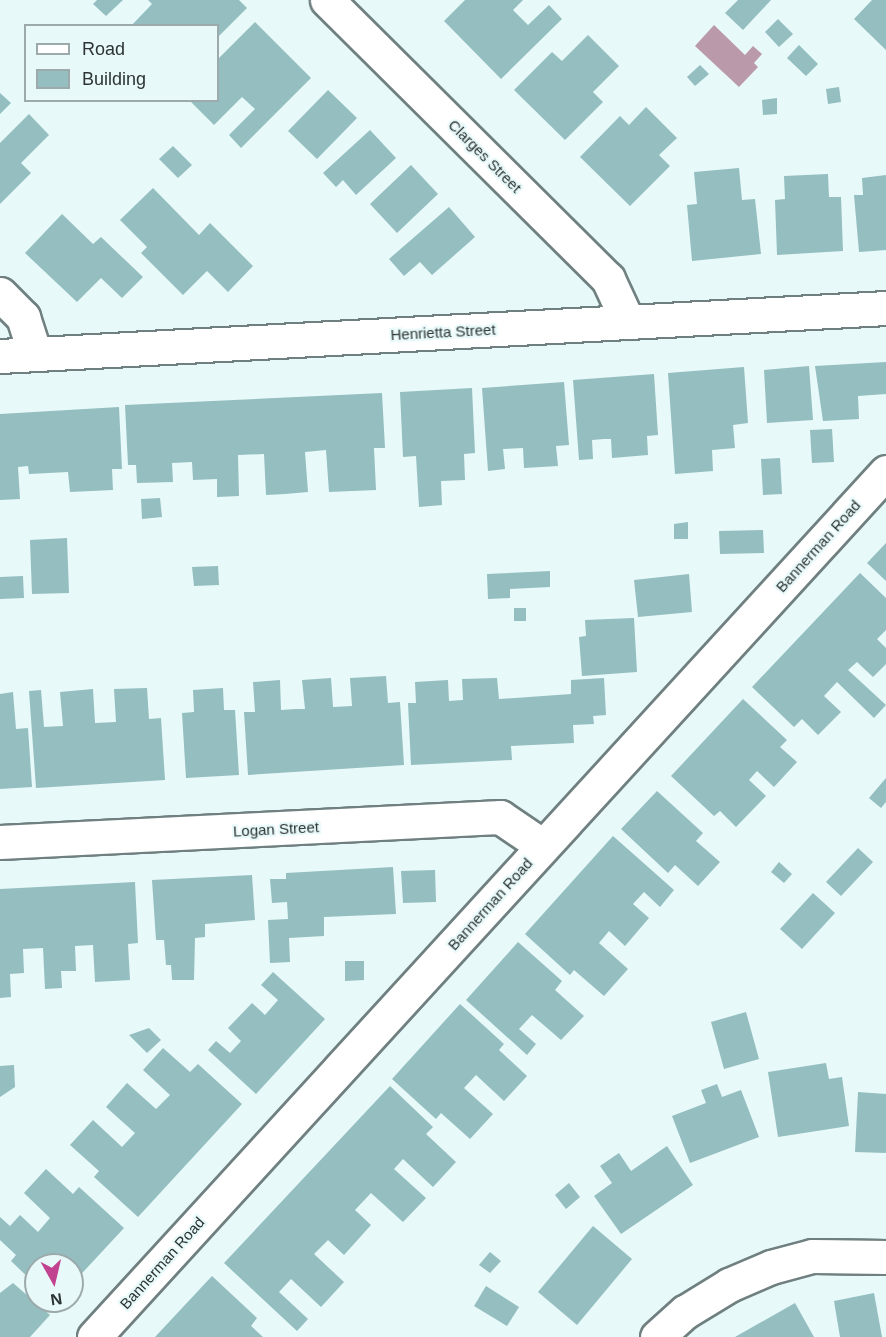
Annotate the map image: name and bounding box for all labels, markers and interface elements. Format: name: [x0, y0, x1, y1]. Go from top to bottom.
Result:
legend: [24, 24, 219, 102]
text: Road: [82, 39, 125, 59]
text: Building: [82, 69, 146, 89]
street label: Clarges Street: [445, 116, 525, 196]
street label: Henrietta Street: [390, 320, 496, 344]
street label: Bannerman Road: [772, 496, 864, 596]
street label: Logan Street: [233, 818, 319, 840]
street label: Bannerman Road: [444, 854, 536, 954]
street label: Bannerman Road: [116, 1213, 208, 1313]
north arrow: [24, 1253, 84, 1313]
text: N: [49, 1290, 63, 1309]

